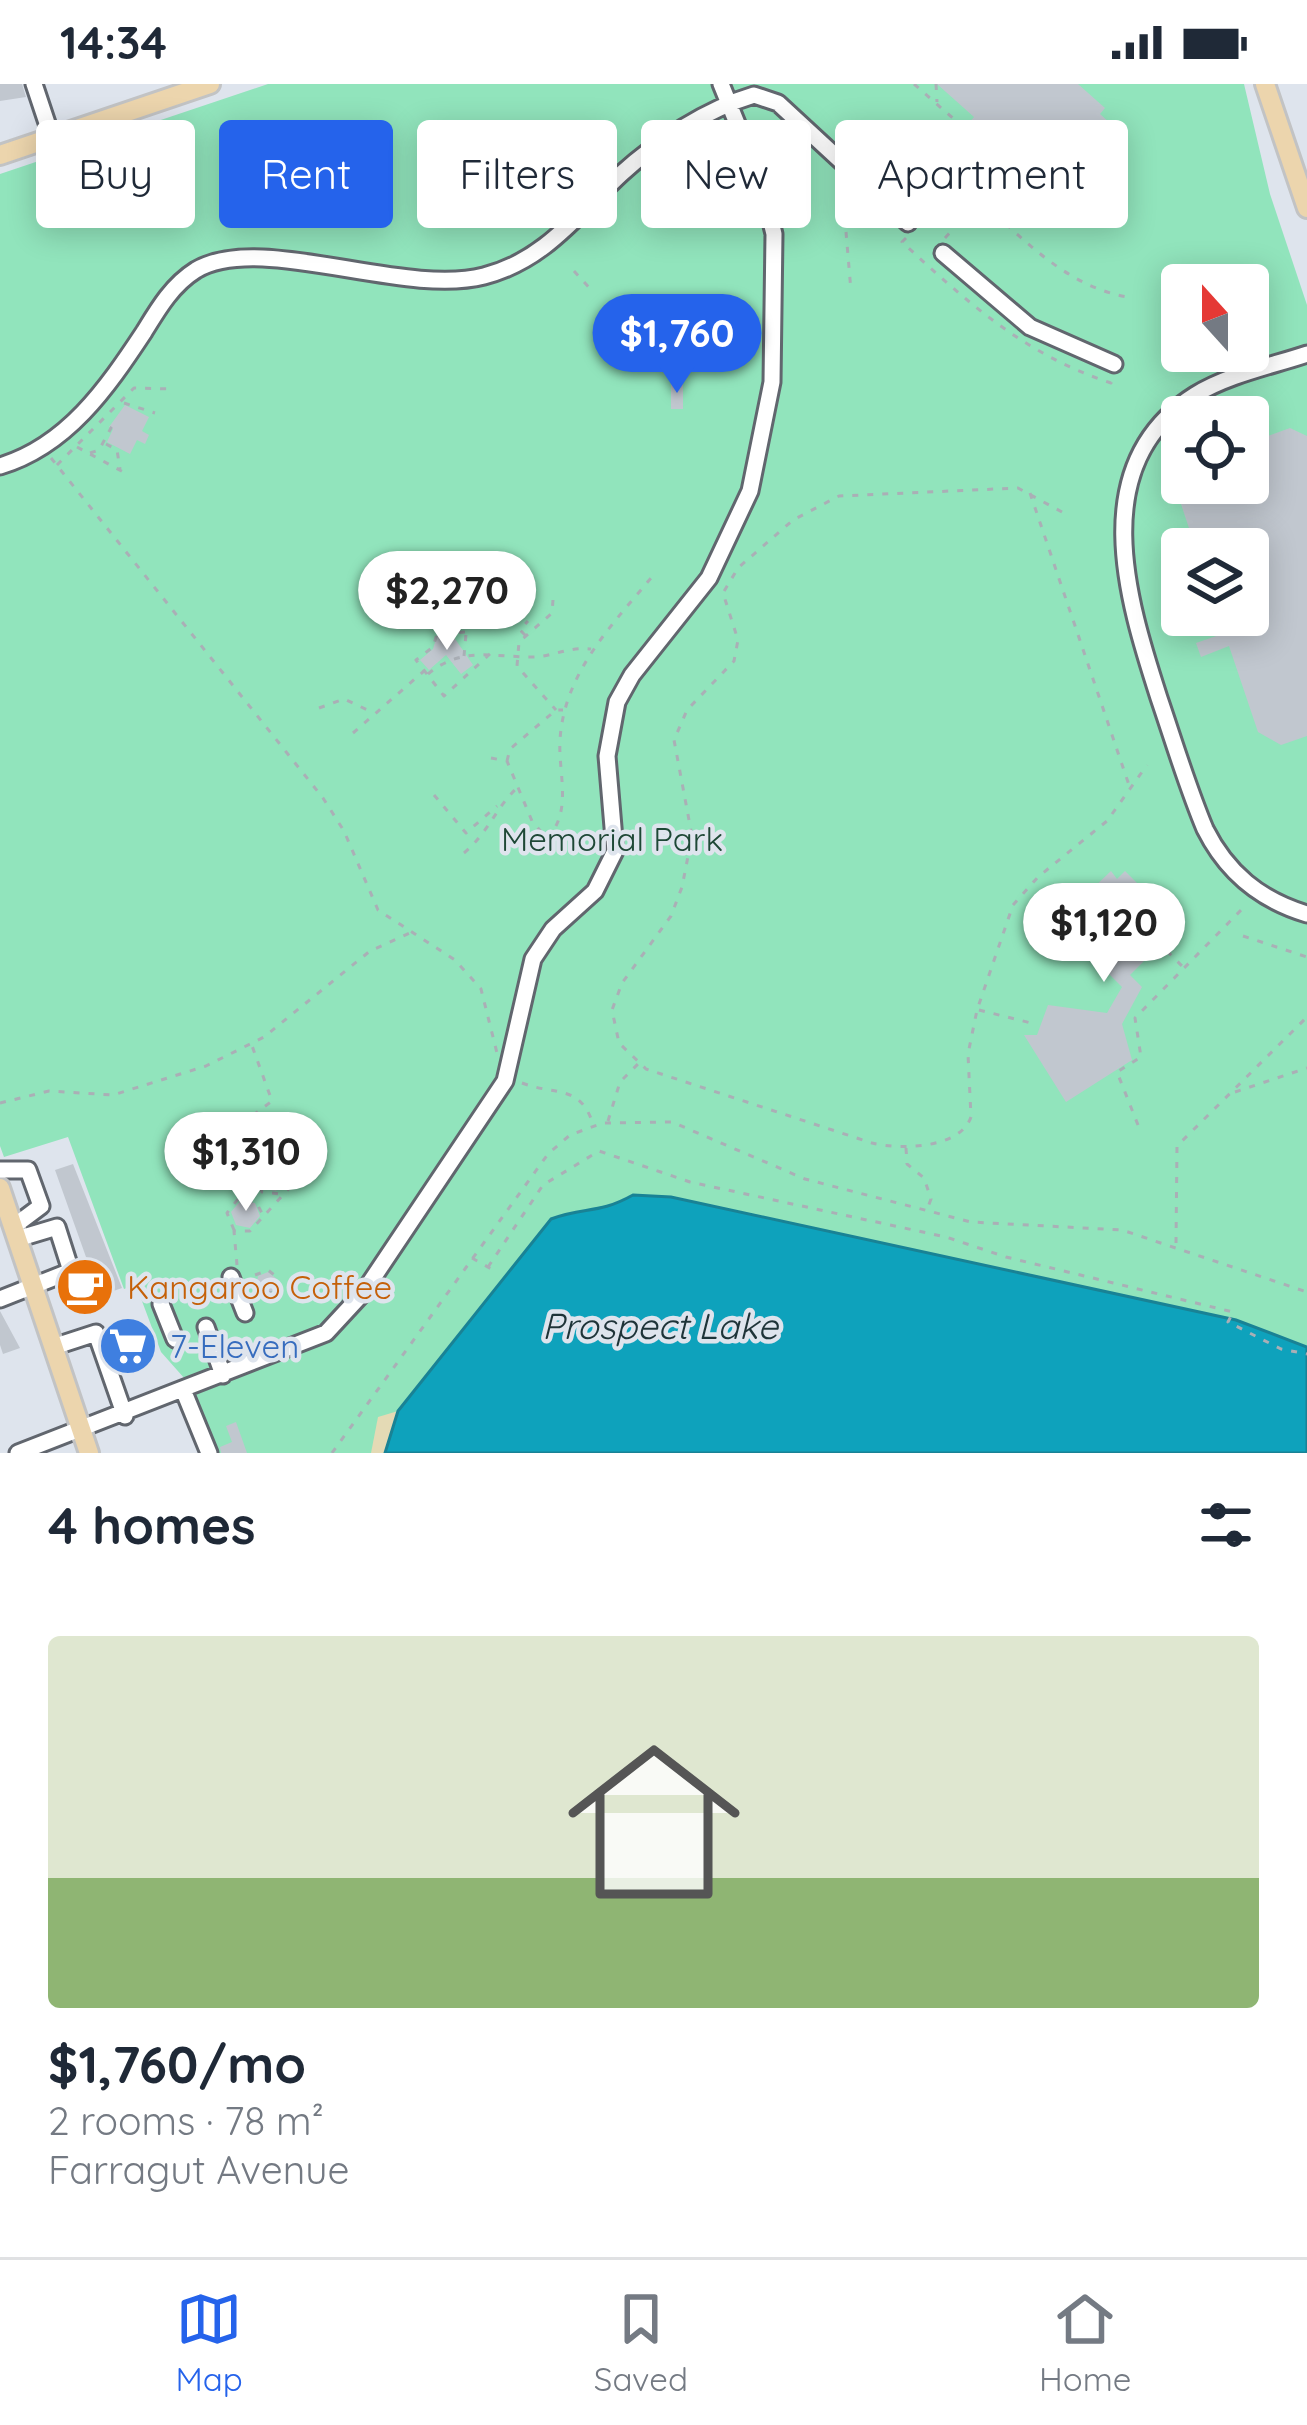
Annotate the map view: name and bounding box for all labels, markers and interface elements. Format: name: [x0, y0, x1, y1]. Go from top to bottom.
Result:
text: 14:34: [60, 14, 167, 70]
chip: Buy: [36, 120, 195, 228]
chip: Rent: [219, 120, 393, 228]
chip: Filters: [417, 120, 617, 228]
chip: New: [641, 120, 811, 228]
chip: Apartment: [835, 120, 1128, 228]
north arrow: [1161, 264, 1269, 372]
map controls: [1161, 264, 1269, 636]
pin: $1,760: [579, 294, 775, 396]
text: $1,760: [620, 308, 734, 357]
button: locate: [1161, 396, 1269, 504]
button: layers: [1161, 528, 1269, 636]
pin: $2,270: [349, 551, 545, 653]
text: $2,270: [385, 565, 509, 614]
park label: Memorial Park: [501, 818, 723, 859]
pin: $1,120: [1006, 883, 1202, 985]
text: $1,120: [1050, 897, 1158, 946]
pin: $1,310: [148, 1112, 344, 1214]
text: $1,310: [191, 1126, 301, 1175]
cafe icon: Kangaroo Coffee: [54, 1256, 116, 1318]
place label: Kangaroo Coffee: [127, 1266, 392, 1307]
water label: Prospect Lake: [542, 1303, 780, 1348]
supermarket icon: 7-Eleven: [97, 1315, 159, 1377]
place label: 7-Eleven: [170, 1325, 299, 1366]
icon: filters: [1193, 1492, 1259, 1558]
text: 4 homes: [48, 1493, 256, 1557]
icon: home: [546, 1714, 762, 1930]
text: $1,760/mo: [48, 2032, 306, 2096]
text: 2 rooms · 78 m²: [48, 2096, 324, 2145]
text: Farragut Avenue: [48, 2145, 350, 2194]
tab: Map: [176, 2286, 243, 2399]
tab: Saved: [594, 2286, 688, 2399]
tab: Home: [1039, 2286, 1131, 2399]

